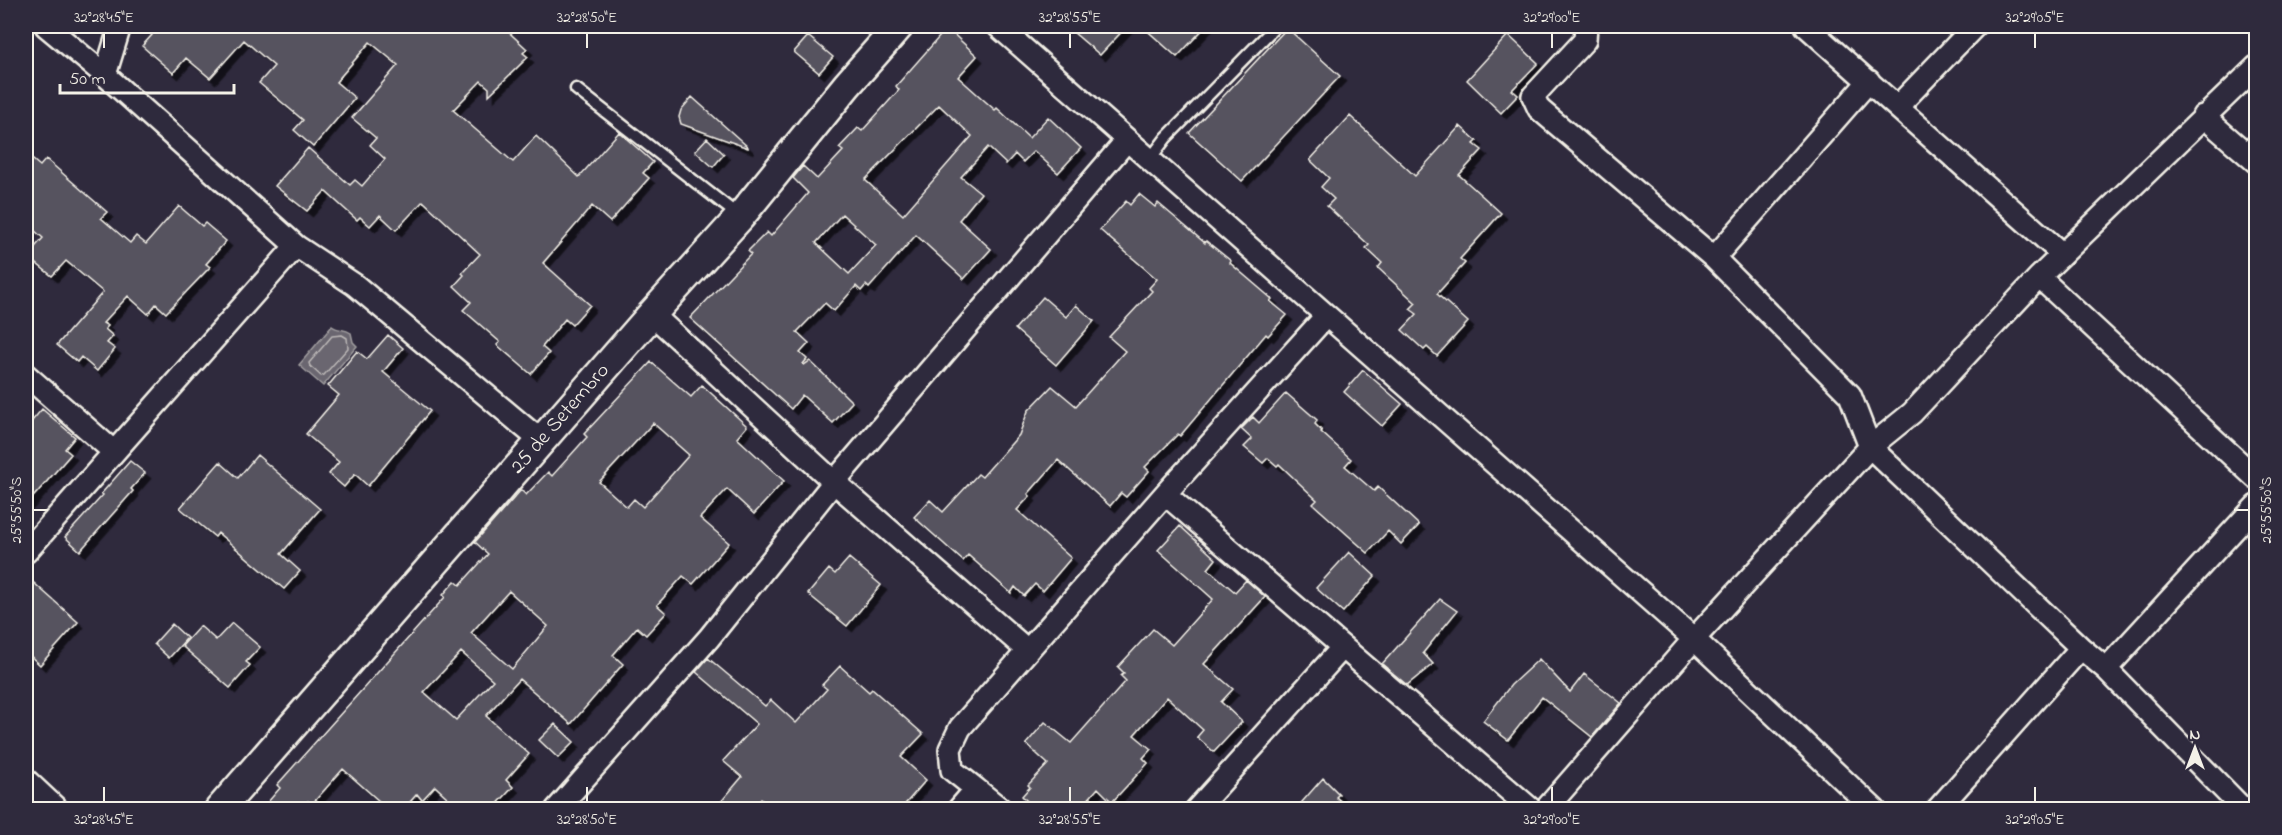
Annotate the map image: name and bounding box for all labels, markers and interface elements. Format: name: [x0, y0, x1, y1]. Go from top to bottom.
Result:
text: 32°28'45"E: [74, 7, 134, 29]
text: 32°28'50"E: [557, 7, 617, 29]
text: 32°28'55"E: [1039, 7, 1101, 29]
text: 32°29'00"E: [1524, 7, 1580, 29]
text: 32°29'05"E: [2006, 7, 2064, 29]
scale bar: [60, 57, 234, 95]
text: 50 m: [69, 67, 106, 93]
street label: 25 de Setembro: [504, 357, 617, 481]
text: 25°55'50"S: [6, 476, 28, 544]
text: 25°55'50"S: [2256, 476, 2278, 544]
north arrow: [2165, 718, 2225, 778]
text: N: [2190, 723, 2201, 747]
text: 32°28'45"E: [74, 809, 134, 831]
text: 32°28'50"E: [557, 809, 617, 831]
text: 32°28'55"E: [1039, 809, 1101, 831]
text: 32°29'00"E: [1524, 809, 1580, 831]
text: 32°29'05"E: [2006, 809, 2064, 831]

